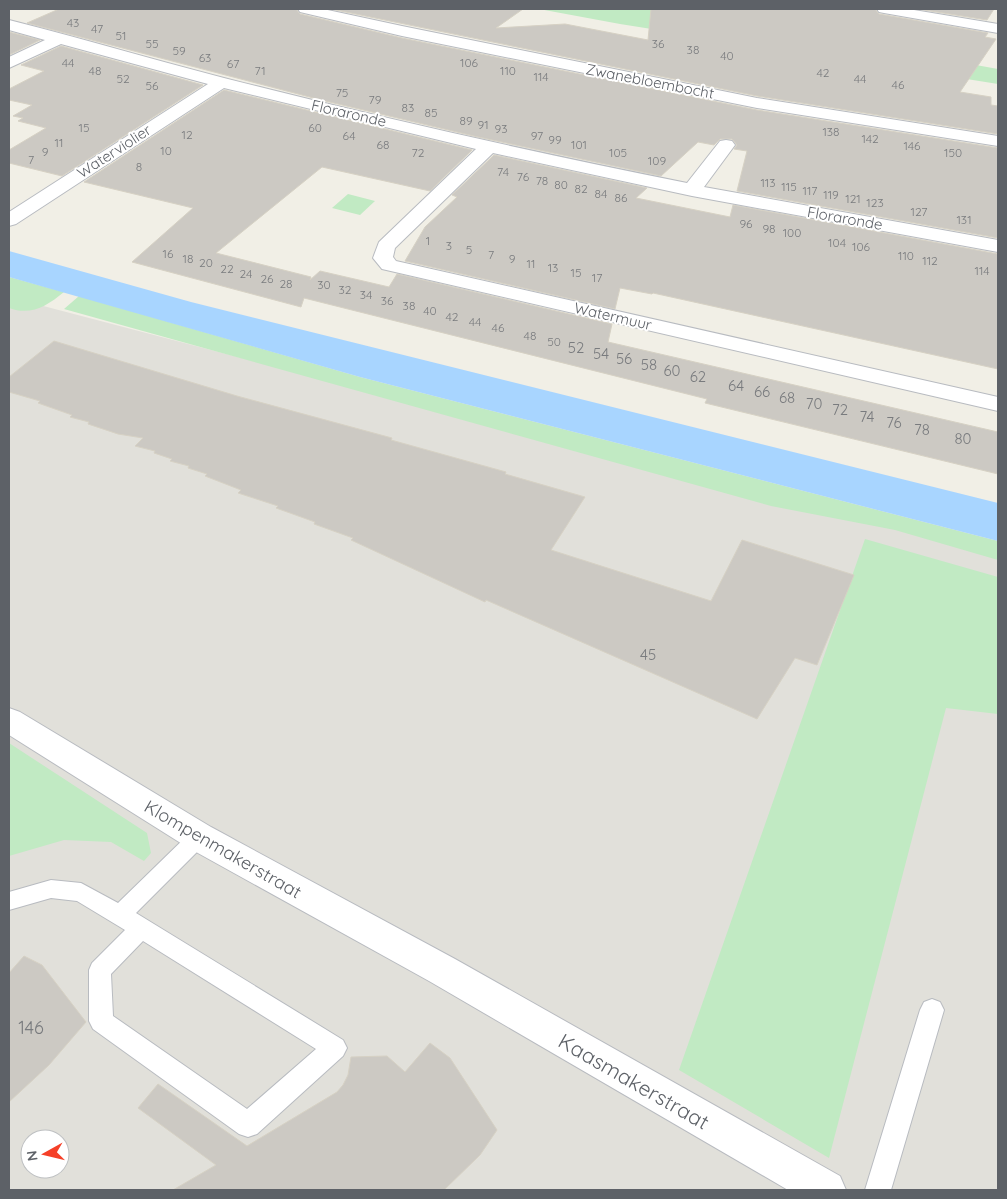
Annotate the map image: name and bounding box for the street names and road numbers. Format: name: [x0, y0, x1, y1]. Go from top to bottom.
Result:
street label: Zwanebloembocht: [584, 59, 716, 103]
street label: Floraronde: [310, 95, 388, 131]
street label: Waterviolier: [73, 120, 155, 182]
street label: Floraronde: [806, 202, 884, 234]
street label: Watermuur: [572, 298, 654, 334]
street label: Klompenmakerstraat: [140, 795, 306, 903]
street label: Kaasmakerstraat: [554, 1027, 714, 1135]

